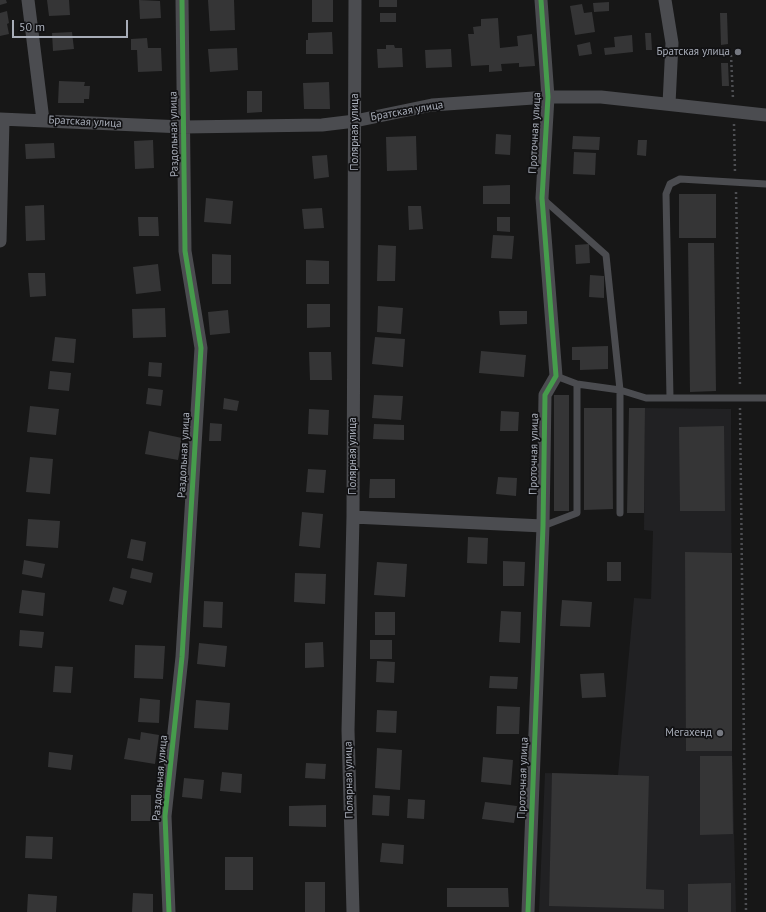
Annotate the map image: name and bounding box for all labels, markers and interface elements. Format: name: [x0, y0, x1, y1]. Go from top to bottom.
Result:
scale bar: [14, 12, 130, 38]
text: 50 m: [19, 19, 45, 34]
place label: Братская улица: [657, 45, 730, 59]
marker: Братская улица: [733, 47, 743, 57]
street label: Раздольная улица: [167, 91, 181, 177]
street label: Проточная улица: [526, 92, 544, 174]
street label: Полярная улица: [348, 93, 362, 171]
street label: Братская улица: [370, 98, 444, 124]
street label: Братская улица: [48, 113, 122, 131]
street label: Раздольная улица: [175, 412, 193, 498]
street label: Проточная улица: [527, 413, 541, 495]
street label: Полярная улица: [346, 417, 360, 495]
place label: Мегахенд: [665, 726, 712, 740]
marker: Мегахенд: [715, 728, 725, 738]
street label: Раздольная улица: [150, 735, 170, 821]
street label: Проточная улица: [515, 737, 531, 819]
street label: Полярная улица: [342, 741, 356, 819]

